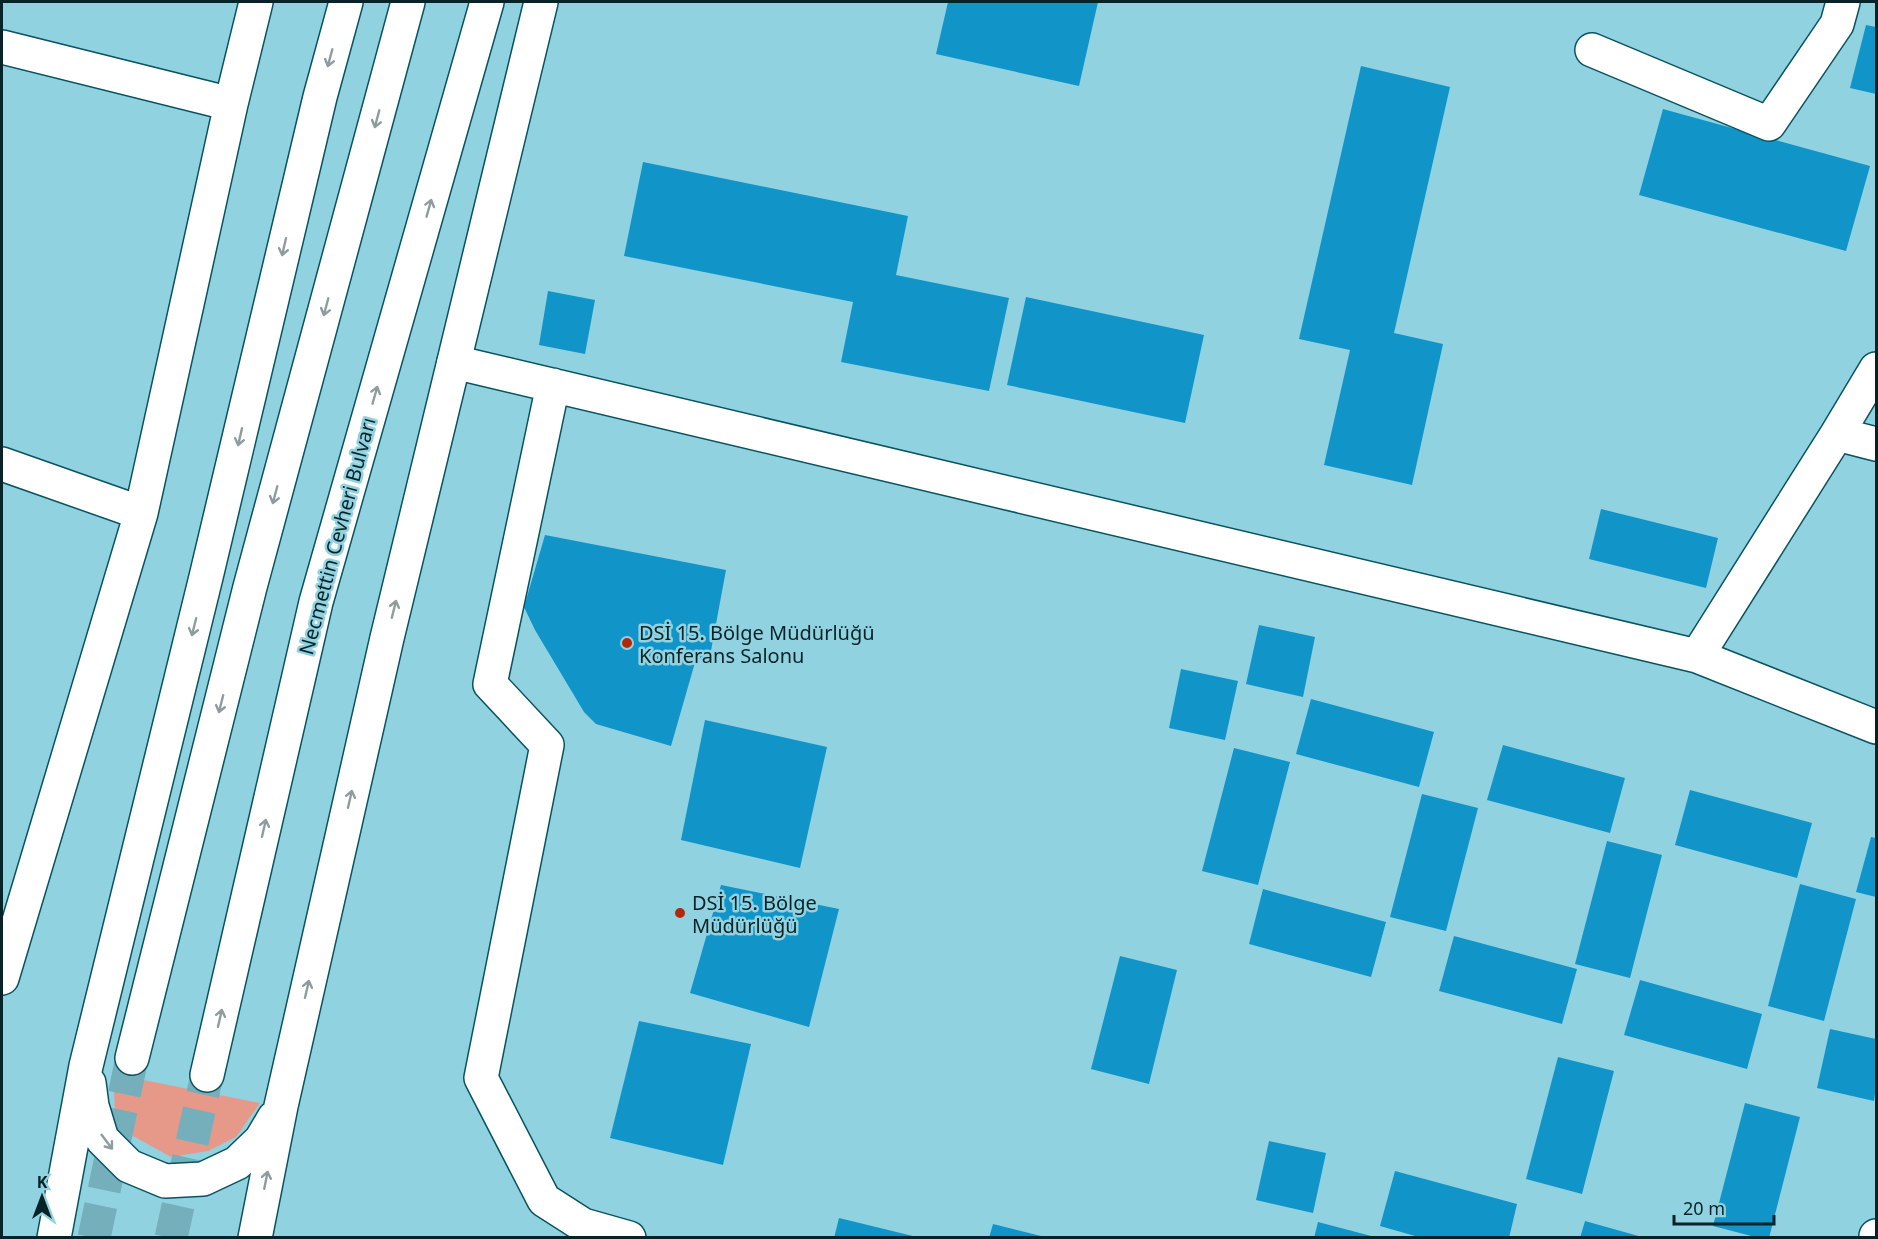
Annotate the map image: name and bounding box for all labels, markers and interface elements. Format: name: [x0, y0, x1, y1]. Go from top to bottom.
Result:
one-way arrow: [324, 48, 336, 67]
one-way arrow: [370, 109, 382, 128]
one-way arrow: [424, 199, 435, 218]
one-way arrow: [278, 238, 290, 257]
one-way arrow: [319, 297, 331, 316]
one-way arrow: [370, 386, 381, 405]
street label: Necmettin Cevheri Bulvarı: [292, 414, 382, 658]
one-way arrow: [233, 427, 245, 446]
one-way arrow: [269, 485, 280, 504]
one-way arrow: [388, 600, 400, 619]
one-way arrow: [188, 617, 199, 636]
place label: DSİ 15. Bölge Müdürlüğü Konferans Salonu: [639, 619, 875, 669]
marker: DSİ 15. Bölge Müdürlüğü Konferans Salonu: [620, 636, 634, 650]
one-way arrow: [214, 695, 226, 714]
one-way arrow: [345, 790, 357, 809]
one-way arrow: [259, 819, 271, 838]
place label: DSİ 15. Bölge Müdürlüğü: [692, 889, 817, 939]
marker: DSİ 15. Bölge Müdürlüğü: [673, 906, 687, 920]
one-way arrow: [302, 980, 314, 999]
one-way arrow: [215, 1009, 227, 1028]
one-way arrow: [100, 1134, 113, 1150]
north arrow: [12, 1167, 72, 1227]
text: K: [37, 1171, 48, 1193]
one-way arrow: [261, 1171, 272, 1190]
scale bar: [1674, 1188, 1774, 1226]
text: 20 m: [1683, 1196, 1725, 1220]

